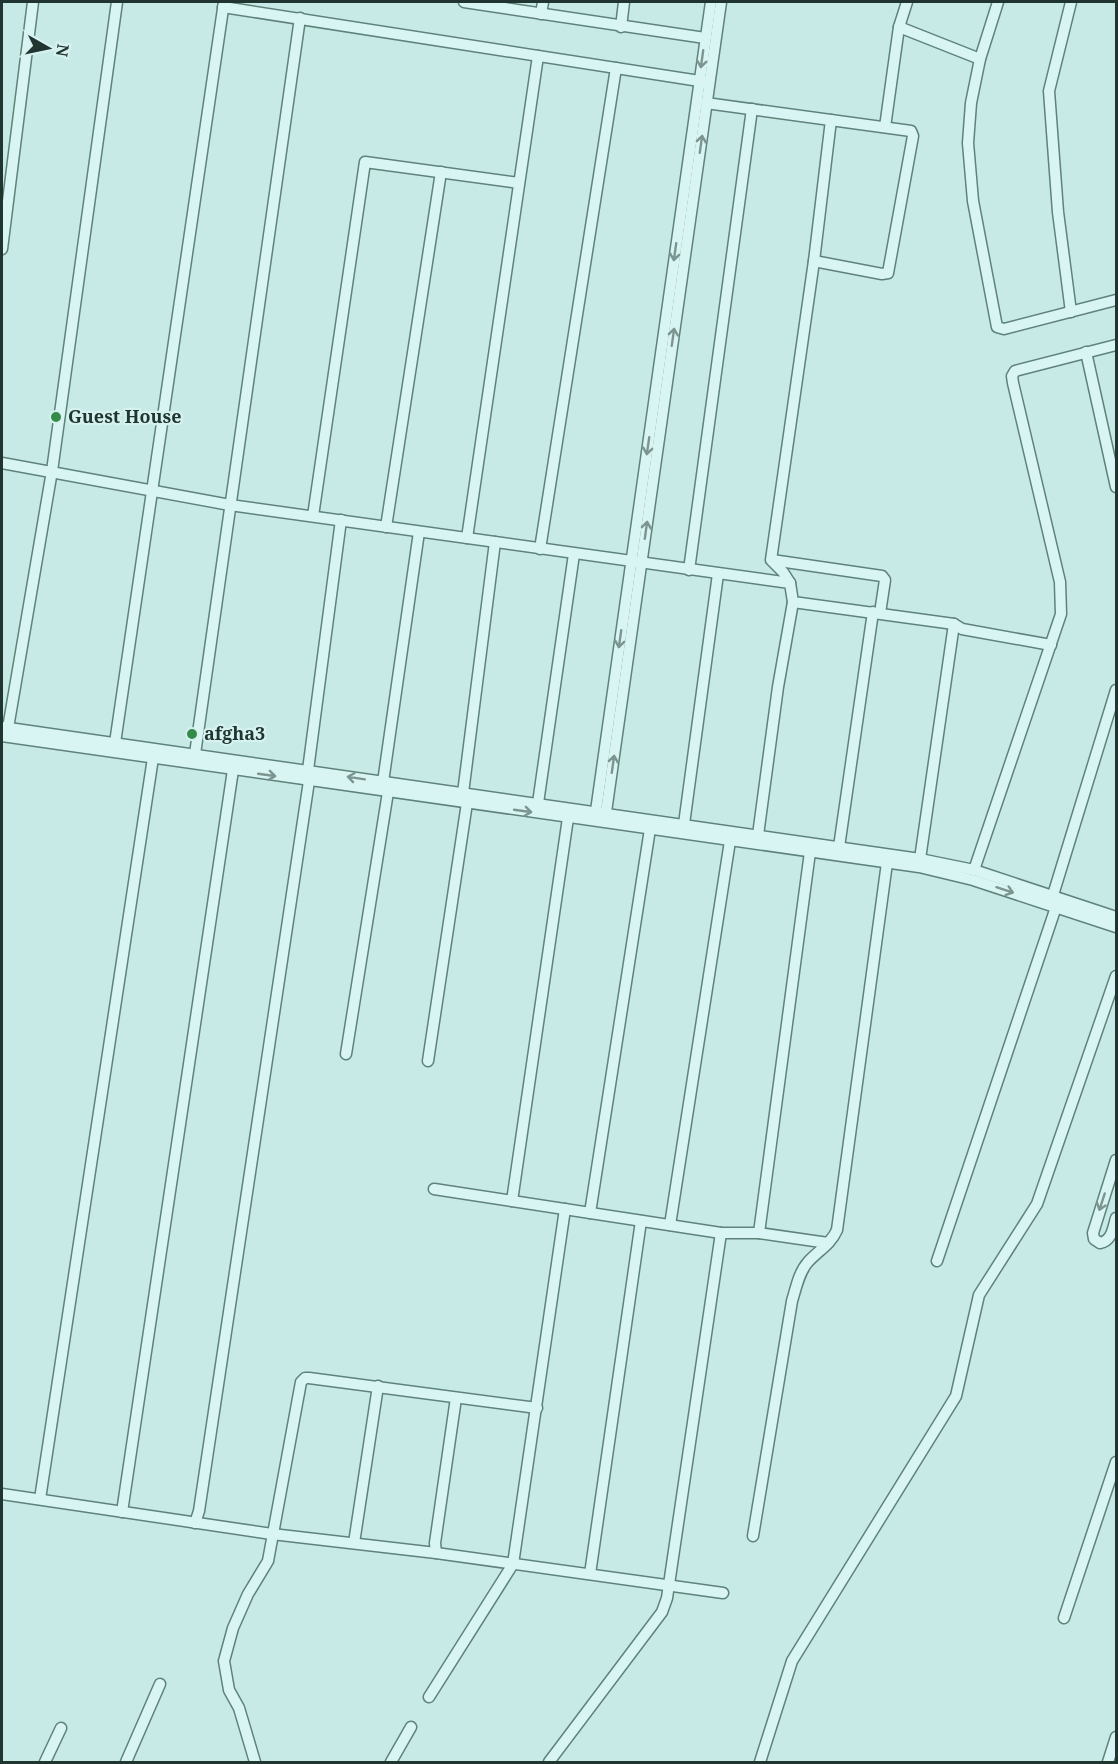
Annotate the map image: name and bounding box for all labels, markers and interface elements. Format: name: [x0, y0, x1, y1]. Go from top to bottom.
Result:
north arrow: [18, 18, 78, 78]
text: N: [51, 42, 75, 59]
one-way arrow: [697, 49, 708, 69]
one-way arrow: [695, 134, 706, 154]
one-way arrow: [669, 242, 680, 262]
one-way arrow: [668, 327, 679, 347]
place label: Guest House: [68, 404, 182, 428]
marker: Guest House: [49, 410, 63, 424]
one-way arrow: [642, 435, 653, 455]
one-way arrow: [641, 520, 652, 540]
one-way arrow: [615, 628, 626, 648]
place label: afgha3: [204, 721, 265, 745]
marker: afgha3: [185, 727, 199, 741]
one-way arrow: [607, 755, 618, 775]
one-way arrow: [257, 769, 277, 780]
one-way arrow: [346, 772, 366, 783]
one-way arrow: [512, 805, 532, 816]
one-way arrow: [995, 886, 1014, 897]
one-way arrow: [1096, 1192, 1107, 1211]

